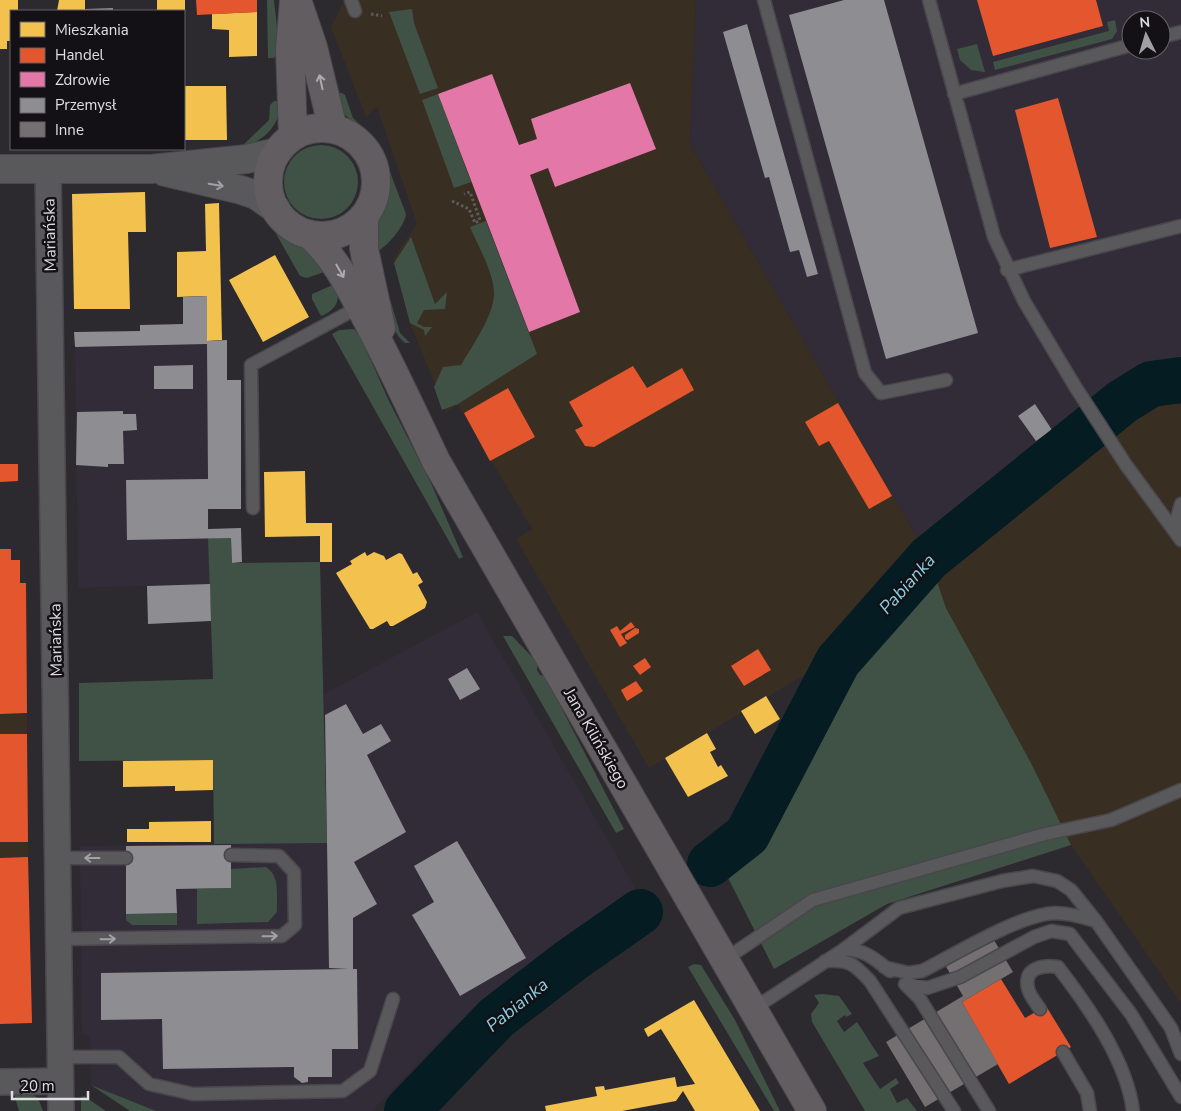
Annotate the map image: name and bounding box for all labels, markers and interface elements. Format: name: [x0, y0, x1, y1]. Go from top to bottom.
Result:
legend: [10, 10, 185, 150]
north arrow: [1121, 10, 1171, 60]
text: N: [1139, 13, 1151, 32]
text: Mieszkania: [55, 20, 129, 40]
text: Handel: [55, 45, 105, 65]
text: Zdrowie: [55, 70, 110, 90]
one-way arrow: [315, 74, 325, 90]
text: Przemysł: [55, 95, 117, 115]
text: Inne: [55, 120, 84, 140]
one-way arrow: [207, 180, 223, 190]
street label: Mariańska: [38, 198, 62, 272]
one-way arrow: [336, 264, 346, 278]
water label: Pabianka: [874, 549, 940, 619]
street label: Mariańska: [44, 603, 68, 677]
street label: Jana Kilińskiego: [558, 683, 634, 793]
one-way arrow: [84, 853, 100, 863]
one-way arrow: [262, 931, 278, 941]
one-way arrow: [99, 934, 115, 943]
water label: Pabianka: [481, 973, 553, 1037]
scale bar: [12, 1068, 89, 1100]
text: 20 m: [20, 1076, 55, 1096]

